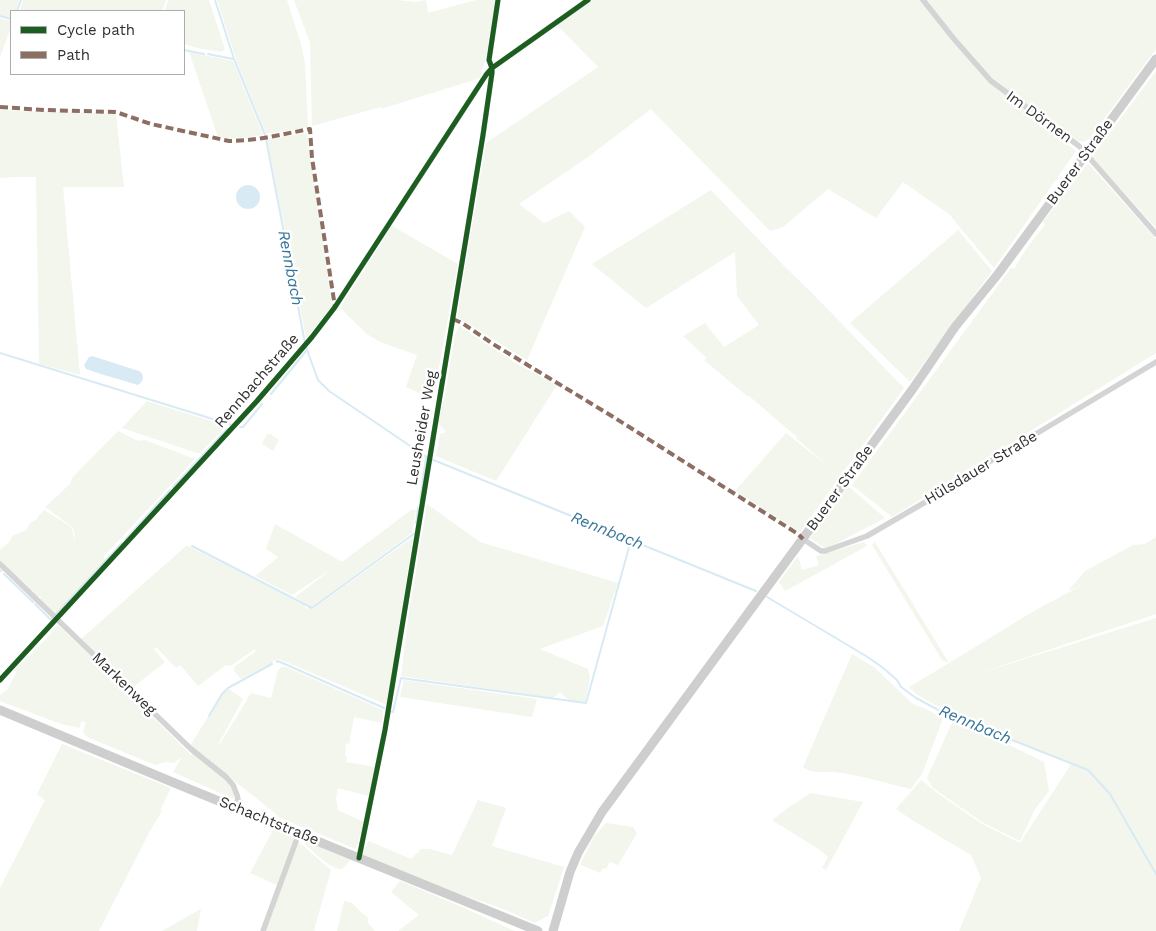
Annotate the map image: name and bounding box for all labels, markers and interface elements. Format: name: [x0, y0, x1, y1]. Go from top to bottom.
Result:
legend: [10, 10, 185, 75]
text: Cycle path: [57, 21, 135, 39]
text: Path: [57, 46, 90, 64]
street label: Im Dörnen: [1003, 87, 1075, 147]
street label: Buerer Straße: [1043, 116, 1117, 208]
water label: Rennbach: [273, 229, 307, 307]
street label: Rennbachstraße: [211, 330, 303, 432]
street label: Leusheider Weg: [403, 369, 441, 487]
street label: Hülsdauer Straße: [922, 427, 1040, 509]
street label: Buerer Straße: [803, 442, 877, 534]
water label: Rennbach: [568, 508, 646, 554]
street label: Markenweg: [88, 649, 160, 719]
water label: Rennbach: [936, 701, 1014, 749]
street label: Schachtstraße: [216, 793, 322, 849]

